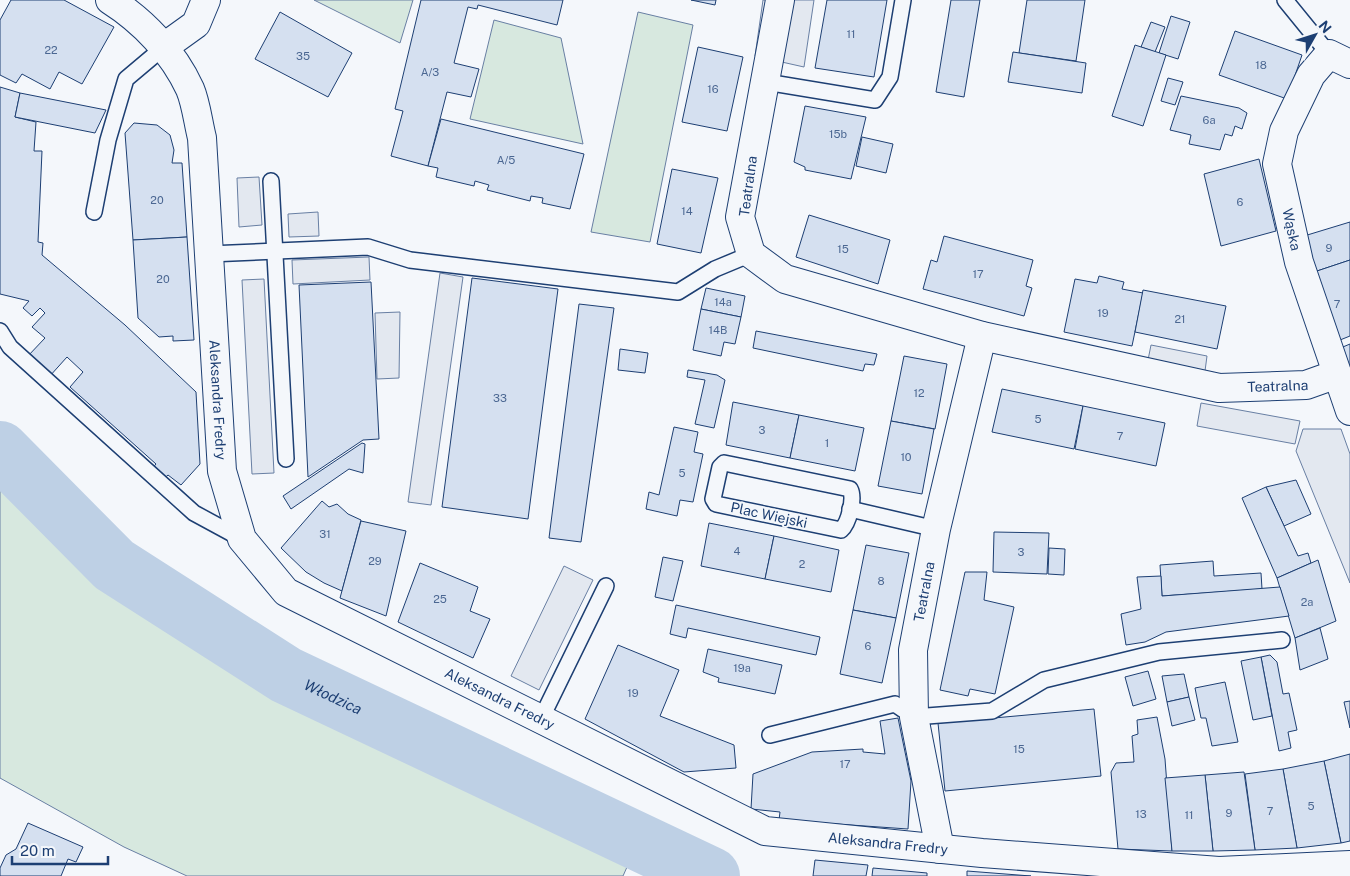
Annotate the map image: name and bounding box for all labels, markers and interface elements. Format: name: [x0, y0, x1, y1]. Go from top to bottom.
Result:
north arrow: [1290, 10, 1340, 60]
text: N: [1315, 18, 1335, 36]
house number: 11: [847, 28, 855, 40]
house number: 22: [44, 44, 58, 56]
house number: 35: [296, 50, 310, 62]
house number: 18: [1255, 59, 1267, 71]
house number: A/3: [421, 66, 439, 78]
house number: 16: [707, 83, 719, 95]
house number: 6a: [1203, 114, 1215, 126]
house number: 15b: [829, 128, 847, 140]
house number: A/5: [497, 154, 515, 166]
street label: Teatralna: [736, 155, 760, 217]
house number: 20: [150, 194, 164, 206]
house number: 6: [1237, 196, 1244, 208]
house number: 14: [681, 205, 693, 217]
street label: Wąska: [1279, 207, 1304, 252]
house number: 9: [1326, 242, 1333, 254]
house number: 15: [837, 243, 849, 255]
house number: 17: [972, 268, 984, 280]
house number: 20: [156, 273, 170, 285]
house number: 14a: [714, 296, 732, 308]
house number: 7: [1334, 298, 1341, 310]
house number: 19: [1097, 307, 1109, 319]
house number: 21: [1174, 313, 1186, 325]
house number: 14B: [709, 324, 727, 336]
street label: Aleksandra Fredry: [206, 339, 229, 461]
street label: Teatralna: [1247, 377, 1309, 395]
house number: 12: [913, 387, 925, 399]
house number: 33: [493, 392, 507, 404]
house number: 5: [1034, 413, 1042, 425]
house number: 3: [759, 424, 766, 436]
house number: 7: [1117, 430, 1124, 442]
house number: 1: [825, 437, 829, 449]
house number: 10: [900, 451, 912, 463]
house number: 5: [678, 467, 686, 479]
street label: Plac Wiejski: [729, 499, 809, 531]
house number: 31: [319, 528, 331, 540]
house number: 4: [734, 545, 741, 557]
house number: 3: [1018, 546, 1025, 558]
house number: 29: [368, 555, 382, 567]
house number: 2: [799, 558, 806, 570]
street label: Teatralna: [911, 560, 938, 623]
house number: 8: [877, 575, 885, 587]
house number: 25: [433, 593, 447, 605]
house number: 2a: [1301, 596, 1313, 608]
house number: 6: [865, 640, 872, 652]
house number: 19a: [733, 662, 751, 674]
street label: Aleksandra Fredry: [442, 665, 558, 733]
water label: Włodzica: [302, 676, 365, 718]
house number: 19: [627, 687, 639, 699]
house number: 15: [1013, 743, 1025, 755]
house number: 17: [839, 758, 851, 770]
house number: 5: [1307, 800, 1315, 812]
house number: 7: [1267, 805, 1274, 817]
house number: 9: [1226, 807, 1233, 819]
house number: 13: [1135, 808, 1147, 820]
house number: 11: [1185, 809, 1193, 821]
street label: Aleksandra Fredry: [827, 829, 949, 858]
scale bar: [12, 834, 109, 866]
text: 20 m: [20, 842, 55, 859]

